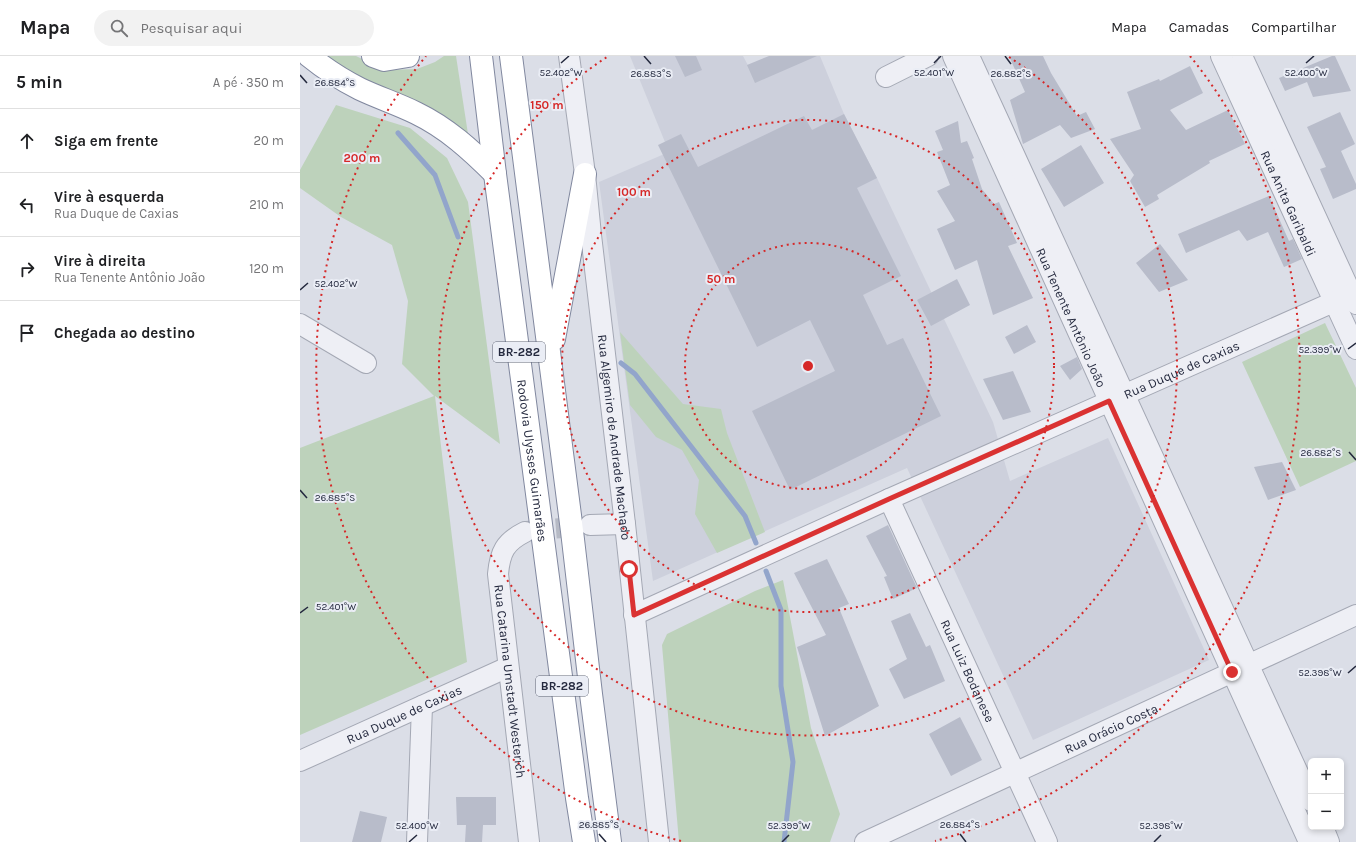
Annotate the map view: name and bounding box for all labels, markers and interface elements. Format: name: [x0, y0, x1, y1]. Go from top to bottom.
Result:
search box: [94, 10, 374, 46]
text: Mapa: [20, 17, 70, 39]
icon: search: [108, 17, 130, 39]
text: Pesquisar aqui: [140, 19, 242, 37]
text: Mapa: [1111, 19, 1147, 36]
text: Camadas: [1169, 19, 1229, 36]
text: Compartilhar: [1251, 19, 1336, 36]
text: 52.402°W: [540, 67, 583, 79]
text: 52.401°W: [914, 67, 954, 79]
text: 52.400°W: [1284, 67, 1328, 79]
text: 26.883°S: [631, 68, 671, 80]
text: 26.882°S: [991, 68, 1031, 80]
text: 5 min: [16, 72, 63, 92]
text: A pé · 350 m: [213, 75, 284, 90]
text: 26.884°S: [315, 77, 355, 89]
text: 150 m: [530, 98, 564, 112]
icon: ahead: [16, 130, 38, 152]
text: Siga em frente: [54, 132, 158, 150]
text: 20 m: [254, 133, 284, 148]
street label: Rua Anita Garibaldi: [1258, 148, 1319, 259]
text: 200 m: [344, 151, 380, 165]
text: 100 m: [617, 185, 651, 199]
text: Vire à esquerda: [54, 188, 164, 206]
icon: left: [16, 194, 38, 216]
text: 210 m: [249, 197, 284, 212]
text: Rua Duque de Caxias: [54, 206, 179, 221]
street label: Rua Tenente Antônio João: [1033, 246, 1109, 390]
text: Vire à direita: [54, 252, 146, 270]
icon: right: [16, 258, 38, 280]
text: 120 m: [249, 261, 284, 276]
text: Rua Tenente Antônio João: [54, 270, 205, 285]
text: 50 m: [707, 272, 736, 286]
text: 52.402°W: [315, 278, 358, 290]
icon: arrive: [16, 322, 38, 344]
text: Chegada ao destino: [54, 324, 195, 342]
street label: Rua Algemiro de Andrade Machado: [595, 334, 634, 541]
street label: Rua Duque de Caxias: [1121, 338, 1242, 402]
road number: BR-282: [493, 342, 545, 362]
text: 52.399°W: [1298, 344, 1342, 356]
centre of rings: [801, 359, 815, 373]
street label: Rodovia Ulysses Guimarães: [514, 379, 550, 543]
text: 26.882°S: [1301, 447, 1341, 459]
text: 26.885°S: [315, 492, 355, 504]
route start: [620, 560, 638, 578]
street label: Rua Catarina Umstadt Westerich: [491, 584, 529, 779]
text: 52.401°W: [316, 601, 356, 613]
street label: Rua Luiz Bodanese: [938, 617, 998, 725]
route end: [1223, 663, 1241, 681]
text: 52.398°W: [1298, 667, 1342, 679]
road number: BR-282: [536, 676, 588, 696]
street label: Rua Duque de Caxias: [344, 682, 464, 747]
street label: Rua Orácio Costa: [1062, 701, 1160, 757]
map controls: [1308, 758, 1344, 830]
button: +: [1308, 758, 1344, 794]
button: −: [1308, 794, 1344, 830]
text: 26.885°S: [579, 819, 619, 831]
text: 26.884°S: [940, 819, 980, 831]
text: 52.400°W: [395, 820, 439, 832]
text: 52.399°W: [767, 820, 811, 832]
text: 52.398°W: [1139, 820, 1183, 832]

